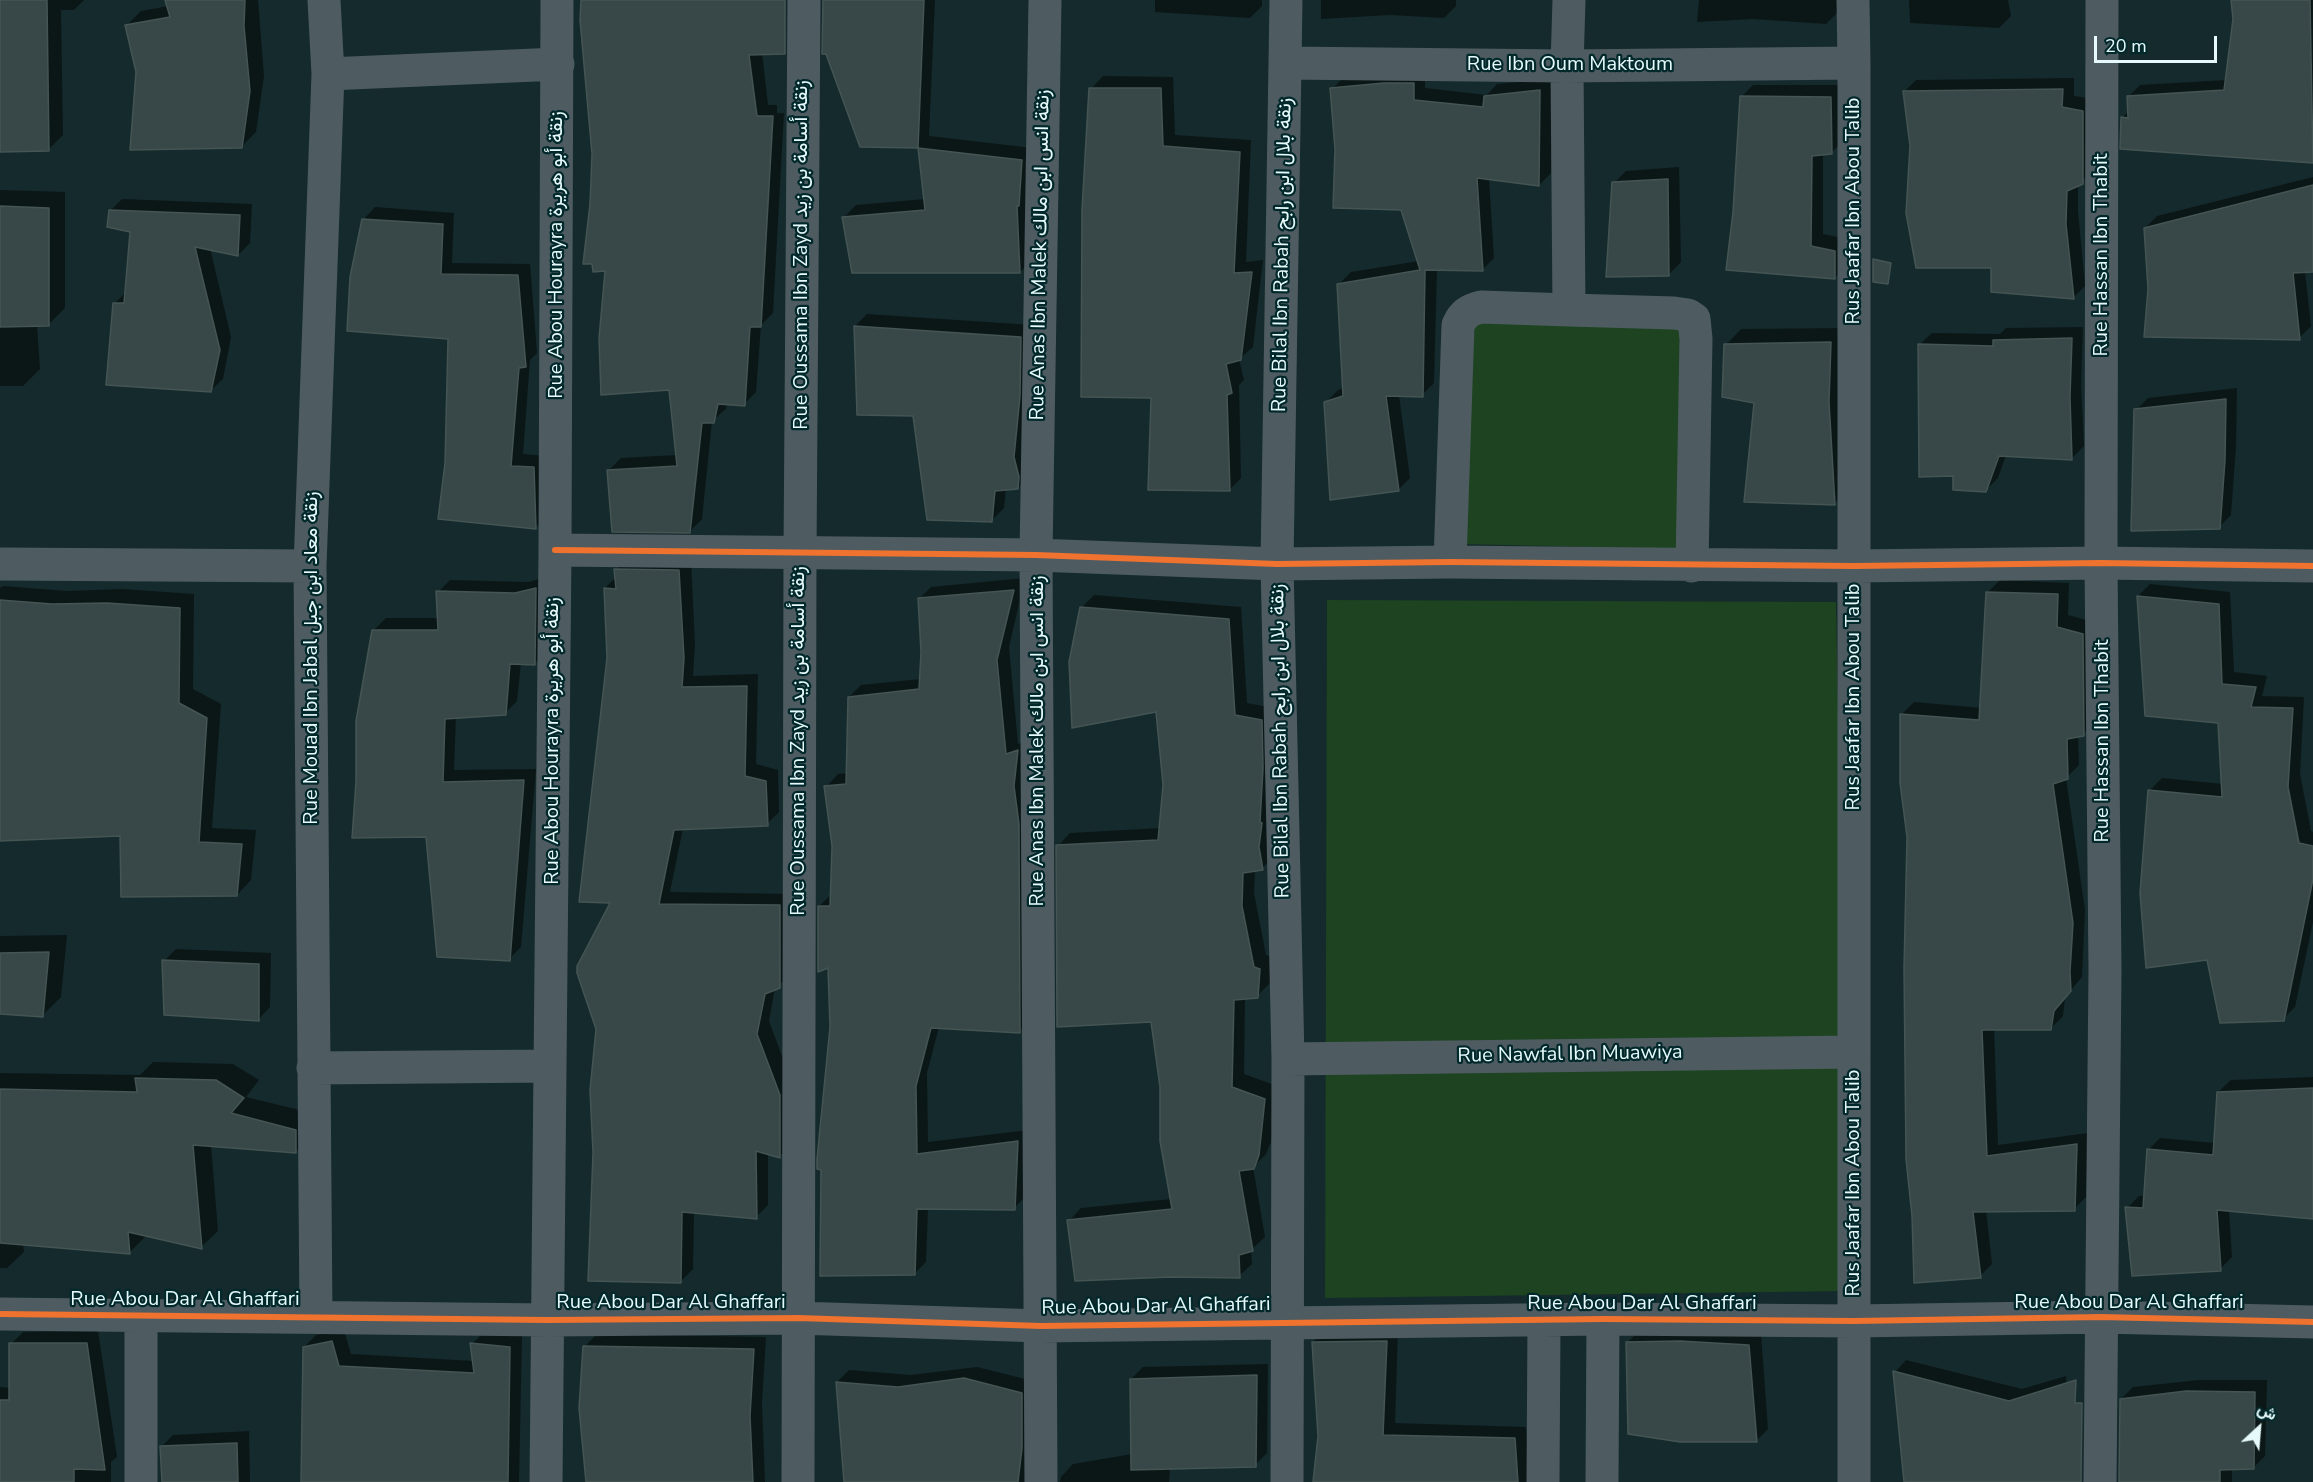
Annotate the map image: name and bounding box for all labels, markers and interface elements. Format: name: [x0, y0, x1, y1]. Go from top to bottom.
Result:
scale bar: [2097, 24, 2220, 62]
text: 20 m: [2105, 34, 2147, 58]
street label: Rue Ibn Oum Maktoum: [1467, 53, 1673, 77]
street label: Rue Oussama Ibn Zayd زنقة أسامة بن زيد: [790, 80, 814, 430]
street label: Rue Anas Ibn Malek زنقة انس ابن مالك: [1026, 89, 1056, 421]
street label: Rue Bilal Ibn Rabah زنقة بلال ابن رابح: [1268, 98, 1298, 412]
street label: Rus Jaafar Ibn Abou Talib: [1842, 98, 1866, 324]
street label: Rue Abou Hourayra زنقة أبو هريرة: [545, 111, 569, 399]
street label: Rue Hassan Ibn Thabit: [2090, 153, 2114, 357]
street label: Rue Mouad Ibn Jabal زنقة معاد ابن جبل: [300, 491, 324, 825]
street label: Rue Oussama Ibn Zayd زنقة أسامة بن زيد: [787, 566, 811, 916]
street label: Rue Anas Ibn Malek زنقة انس ابن مالك: [1026, 575, 1050, 907]
street label: Rue Bilal Ibn Rabah زنقة بلال ابن رابح: [1266, 584, 1296, 898]
street label: Rus Jaafar Ibn Abou Talib: [1842, 584, 1866, 810]
street label: Rue Abou Hourayra زنقة أبو هريرة: [541, 597, 565, 885]
street label: Rue Hassan Ibn Thabit: [2091, 639, 2115, 843]
street label: Rue Nawfal Ibn Muawiya: [1457, 1041, 1683, 1069]
street label: Rus Jaafar Ibn Abou Talib: [1842, 1070, 1866, 1296]
street label: Rue Abou Dar Al Ghaffari: [70, 1288, 300, 1312]
street label: Rue Abou Dar Al Ghaffari: [556, 1291, 786, 1315]
street label: Rue Abou Dar Al Ghaffari: [2014, 1291, 2244, 1315]
street label: Rue Abou Dar Al Ghaffari: [1527, 1292, 1757, 1316]
street label: Rue Abou Dar Al Ghaffari: [1041, 1293, 1271, 1321]
north arrow: [2229, 1398, 2289, 1458]
text: ش: [2253, 1398, 2280, 1426]

